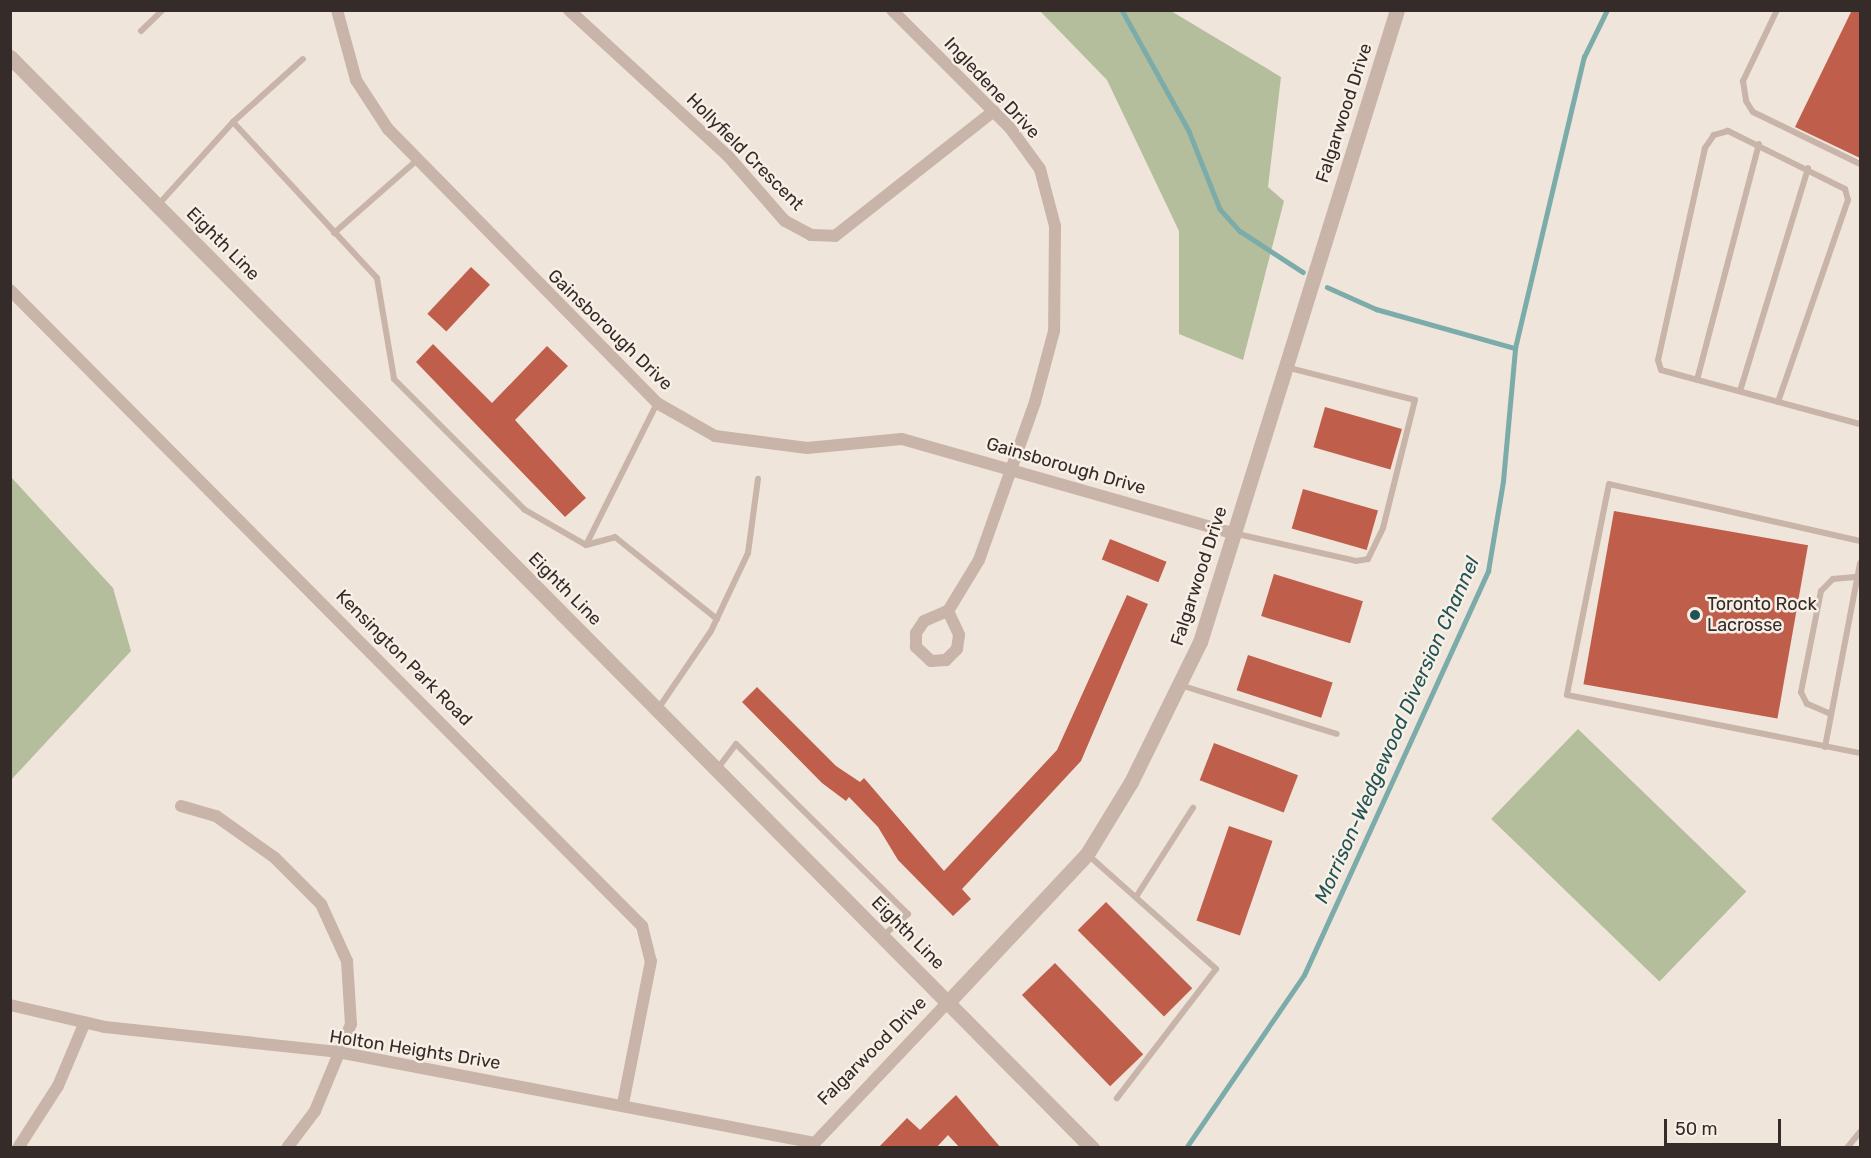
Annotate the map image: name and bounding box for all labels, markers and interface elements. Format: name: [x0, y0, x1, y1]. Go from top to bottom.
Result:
street label: Ingledene Drive: [940, 33, 1044, 143]
street label: Falgarwood Drive: [1311, 41, 1377, 185]
street label: Hollyfield Crescent: [682, 89, 808, 215]
street label: Eighth Line: [182, 203, 264, 285]
street label: Gainsborough Drive: [543, 265, 677, 395]
street label: Gainsborough Drive: [984, 433, 1148, 499]
street label: Falgarwood Drive: [1166, 504, 1232, 648]
street label: Eighth Line: [524, 548, 606, 630]
water label: Morrison-Wedgewood Diversion Channel: [1309, 553, 1485, 907]
street label: Kensington Park Road: [331, 585, 477, 731]
place label: Toronto Rock Lacrosse: [1707, 594, 1817, 636]
marker: Toronto Rock Lacrosse: [1688, 608, 1702, 622]
street label: Eighth Line: [867, 892, 949, 974]
street label: Falgarwood Drive: [813, 992, 931, 1110]
street label: Holton Heights Drive: [328, 1026, 502, 1074]
scale bar: [1667, 1107, 1784, 1145]
text: 50 m: [1675, 1118, 1718, 1140]

